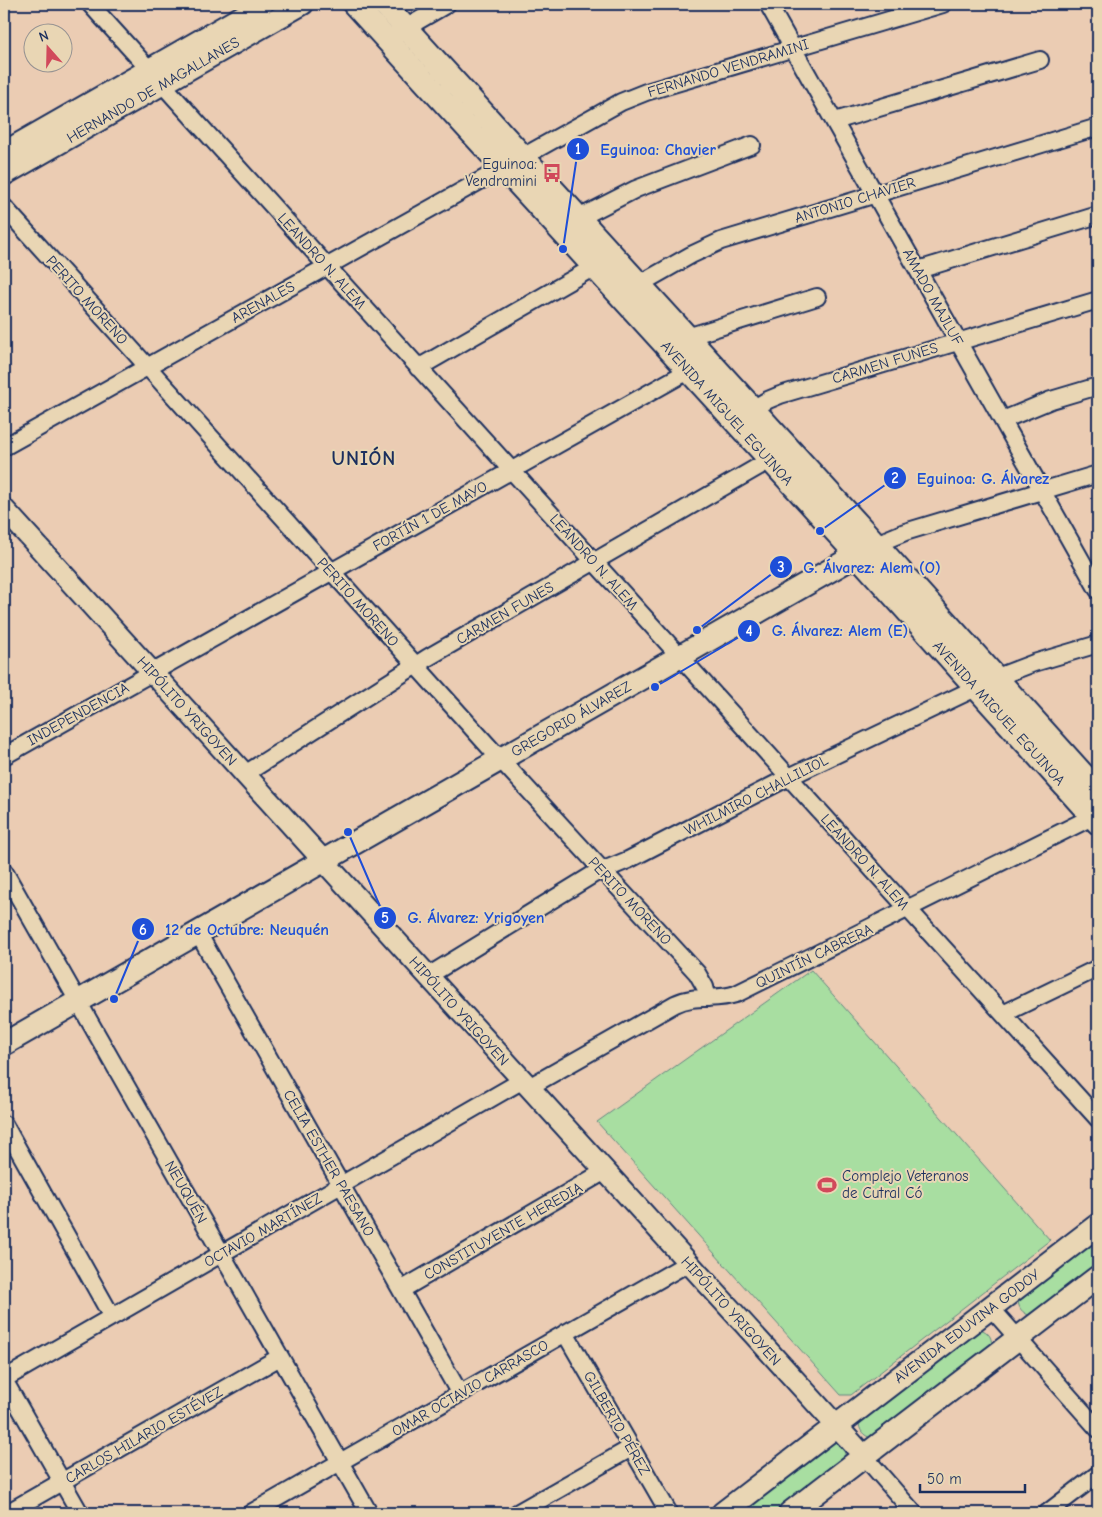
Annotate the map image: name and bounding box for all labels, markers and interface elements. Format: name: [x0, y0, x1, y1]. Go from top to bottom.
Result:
north arrow: [22, 22, 72, 72]
text: N: [37, 27, 51, 46]
street label: HERNANDO DE MAGALLANES: [63, 33, 243, 147]
street label: FERNANDO VENDRAMINI: [645, 35, 811, 101]
callout: Eguinoa: Chavier: [565, 134, 726, 165]
text: 1: [575, 140, 581, 158]
text: Eguinoa: Chavier: [600, 141, 716, 159]
place label: Eguinoa: Vendramini: [465, 155, 537, 190]
bus stop icon: Eguinoa: Vendramini: [541, 162, 563, 184]
street label: ANTONIO CHAVIER: [792, 173, 918, 227]
street label: LEANDRO N. ALEM: [274, 209, 370, 313]
street label: AMADO MAJLUF: [899, 245, 967, 349]
street label: PERITO MORENO: [42, 252, 132, 348]
street label: ARENALES: [228, 277, 298, 327]
street label: AVENIDA MIGUEL EGUINOA: [657, 337, 797, 489]
street label: CARMEN FUNES: [830, 338, 940, 388]
district label: UNIÓN: [332, 446, 396, 470]
callout: Eguinoa: G. Álvarez: [882, 463, 1060, 494]
text: 2: [891, 469, 899, 487]
text: Eguinoa: G. Álvarez: [917, 469, 1049, 488]
street label: FORTÍN 1 DE MAYO: [369, 476, 490, 555]
street label: LEANDRO N. ALEM: [546, 510, 642, 614]
callout: G. Álvarez: Alem (O): [768, 552, 950, 583]
street label: PERITO MORENO: [313, 554, 403, 650]
text: 3: [777, 558, 785, 576]
text: G. Álvarez: Alem (O): [803, 558, 941, 577]
street label: CARMEN FUNES: [453, 578, 557, 648]
callout: G. Álvarez: Alem (E): [736, 615, 918, 646]
text: G. Álvarez: Alem (E): [772, 621, 908, 640]
text: 4: [745, 622, 753, 640]
street label: AVENIDA MIGUEL EGUINOA: [929, 637, 1069, 789]
street label: HIPÓLITO YRIGOYEN: [133, 652, 242, 769]
street label: GREGORIO ÁLVAREZ: [507, 676, 634, 761]
street label: INDEPENDENCIA: [24, 678, 132, 749]
street label: WHILMIRO CHALLILIOL: [681, 751, 831, 839]
street label: LEANDRO N. ALEM: [817, 810, 913, 914]
street label: PERITO MORENO: [585, 853, 675, 949]
callout: G. Álvarez: Yrigoyen: [372, 902, 554, 933]
text: G. Álvarez: Yrigoyen: [408, 908, 545, 927]
text: 5: [381, 909, 389, 927]
callout: 12 de Octubre: Neuquén: [130, 914, 339, 945]
street label: QUINTÍN CABRERA: [752, 919, 876, 992]
text: 6: [139, 921, 147, 939]
text: 12 de Octubre: Neuquén: [165, 921, 329, 939]
street label: HIPÓLITO YRIGOYEN: [405, 952, 514, 1069]
street label: CELIA ESTHER PAESANO: [280, 1086, 378, 1240]
street label: NEUQUÉN: [161, 1157, 212, 1226]
place label: Complejo Veteranos de Cutral Có: [842, 1167, 969, 1202]
sports icon: Complejo Veteranos de Cutral Có: [816, 1174, 838, 1196]
street label: CONSTITUYENTE HEREDIA: [421, 1178, 586, 1284]
street label: OCTAVIO MARTÍNEZ: [200, 1188, 325, 1271]
street label: HIPÓLITO YRIGOYEN: [677, 1252, 786, 1369]
street label: AVENIDA EDUVINA GODOY: [890, 1265, 1044, 1387]
street label: OMAR OCTAVIO CARRASCO: [388, 1336, 552, 1440]
street label: GILBERTO PÉREZ: [580, 1367, 655, 1478]
street label: CARLOS HILARIO ESTÉVEZ: [62, 1382, 226, 1488]
scale bar: [920, 1462, 1024, 1494]
text: 50 m: [927, 1470, 962, 1488]

